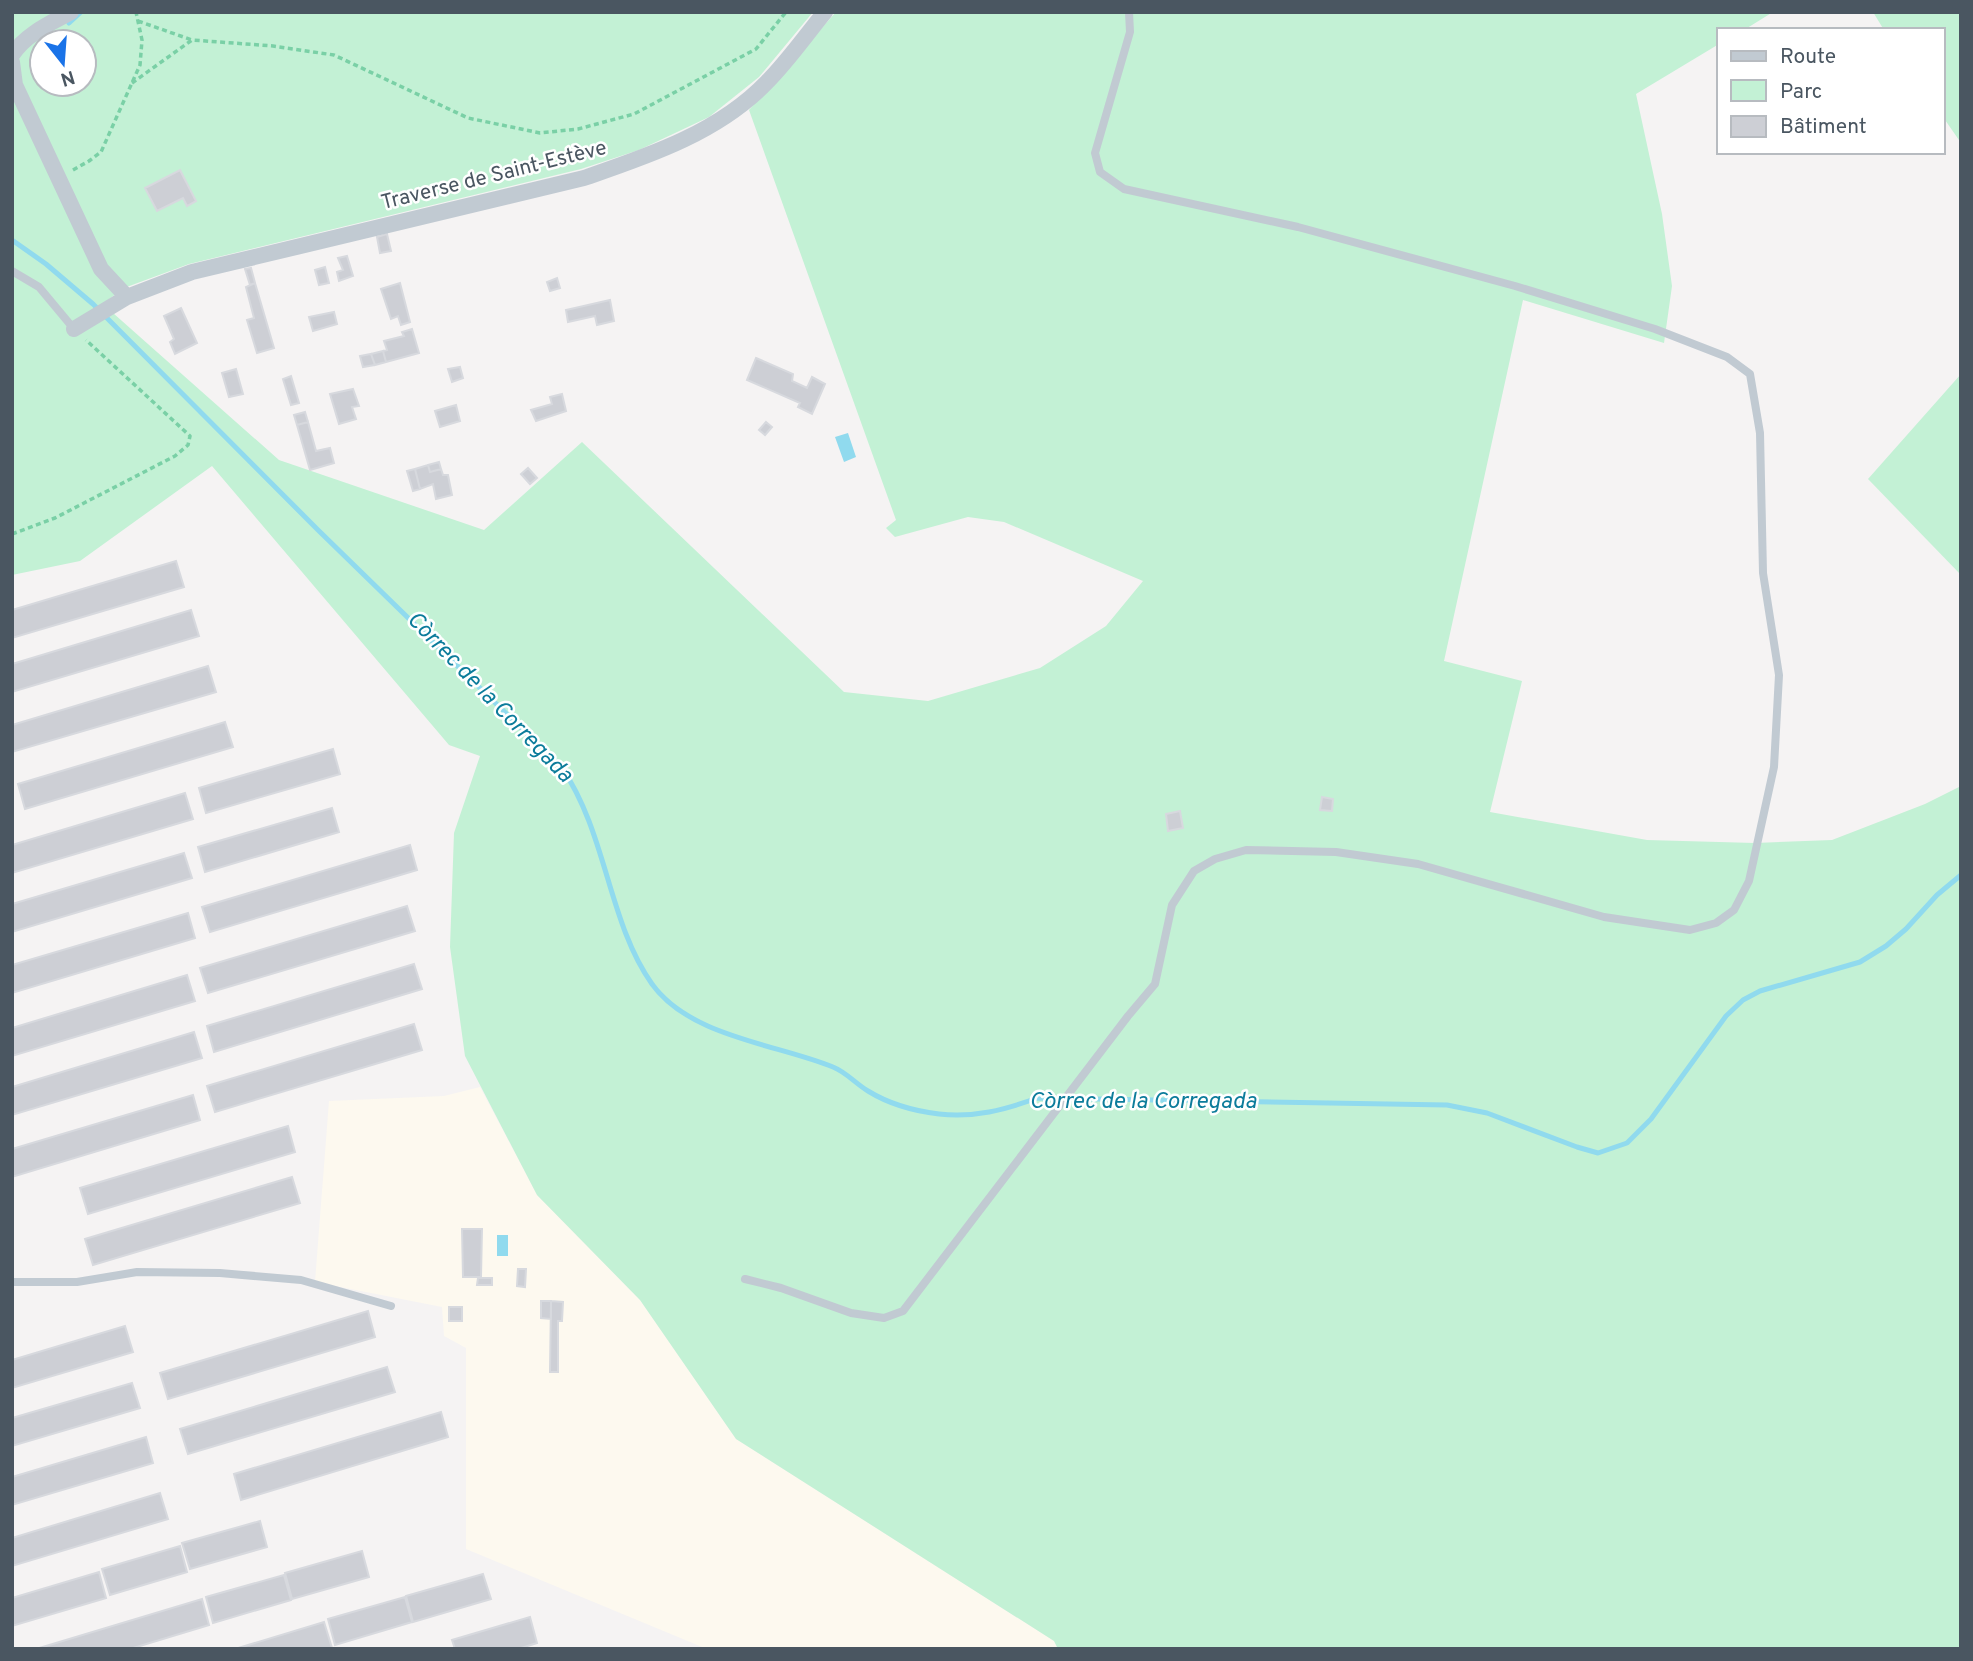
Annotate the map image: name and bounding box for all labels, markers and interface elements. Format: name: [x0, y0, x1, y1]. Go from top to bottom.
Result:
north arrow: [28, 28, 98, 98]
legend: [1717, 28, 1945, 154]
text: Route: [1780, 44, 1836, 71]
text: N: [57, 64, 77, 91]
text: Parc: [1780, 79, 1822, 106]
text: Bâtiment: [1780, 114, 1867, 141]
street label: Traverse de Saint-Estève: [378, 135, 610, 217]
water label: Còrrec de la Corregada: [400, 606, 578, 790]
water label: Còrrec de la Corregada: [1029, 1088, 1257, 1117]

